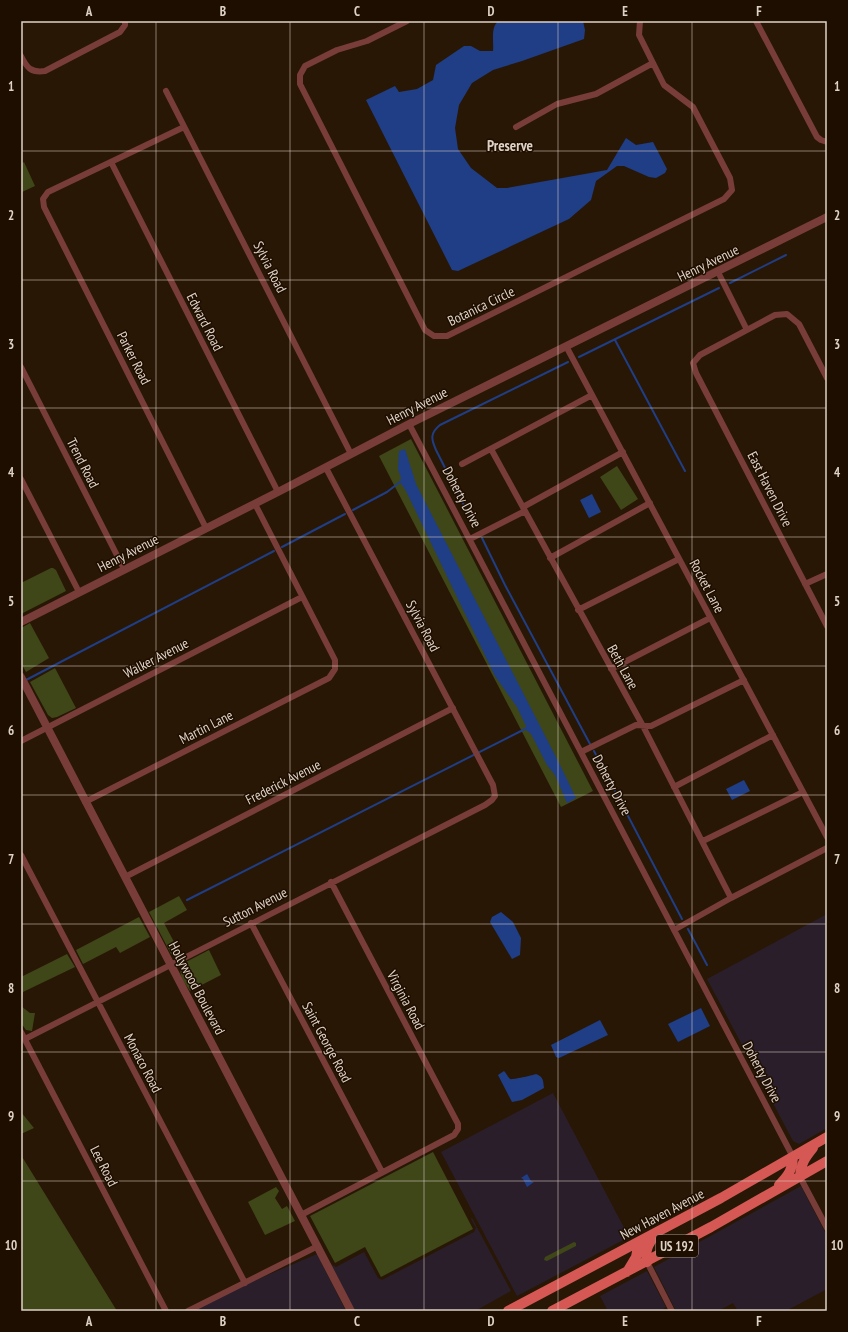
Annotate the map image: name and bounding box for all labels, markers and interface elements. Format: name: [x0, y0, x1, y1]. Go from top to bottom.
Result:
text: A: [85, 3, 93, 20]
text: B: [220, 3, 226, 20]
text: C: [354, 3, 360, 20]
text: D: [488, 3, 495, 20]
text: E: [622, 3, 628, 20]
text: F: [756, 3, 762, 20]
text: 1: [8, 78, 14, 95]
text: 1: [834, 78, 840, 95]
district label: Preserve: [487, 136, 533, 155]
text: 2: [8, 207, 14, 224]
text: 2: [834, 207, 840, 224]
street label: Sylvia Road: [249, 238, 291, 296]
street label: Henry Avenue: [674, 240, 742, 286]
street label: Botanica Circle: [445, 282, 518, 330]
street label: Edward Road: [183, 290, 227, 354]
street label: Parker Road: [113, 328, 155, 388]
text: 3: [8, 336, 14, 353]
text: 3: [834, 336, 840, 353]
street label: Henry Avenue: [383, 383, 451, 429]
street label: Trend Road: [63, 435, 103, 491]
street label: East Haven Drive: [743, 448, 797, 530]
street label: Doherty Drive: [438, 463, 486, 531]
text: 4: [8, 464, 15, 481]
text: 4: [834, 464, 841, 481]
street label: Henry Avenue: [94, 530, 162, 576]
street label: Rocket Lane: [685, 556, 729, 616]
text: 5: [8, 593, 14, 610]
text: 5: [834, 593, 840, 610]
street label: Sylvia Road: [402, 597, 444, 655]
street label: Walker Avenue: [120, 634, 192, 682]
street label: Beth Lane: [603, 641, 643, 693]
street label: Martin Lane: [176, 706, 236, 748]
text: 6: [8, 722, 14, 739]
text: 6: [834, 722, 840, 739]
street label: Doherty Drive: [588, 751, 636, 819]
street label: Frederick Avenue: [242, 755, 324, 809]
text: 7: [8, 851, 14, 868]
text: 7: [834, 851, 840, 868]
street label: Sutton Avenue: [220, 883, 290, 931]
street label: Hollywood Boulevard: [165, 938, 229, 1038]
street label: Virginia Road: [383, 967, 429, 1033]
text: 8: [8, 980, 14, 997]
text: 8: [834, 980, 840, 997]
street label: Saint George Road: [298, 999, 356, 1085]
street label: Monaco Road: [120, 1030, 166, 1096]
street label: Doherty Drive: [738, 1038, 786, 1106]
text: 9: [8, 1108, 14, 1125]
text: 9: [834, 1108, 840, 1125]
street label: Lee Road: [86, 1143, 122, 1189]
street label: New Haven Avenue: [617, 1184, 707, 1244]
road number: US 192: [656, 1235, 698, 1257]
text: 10: [5, 1237, 17, 1254]
text: 10: [831, 1237, 843, 1254]
text: A: [85, 1313, 93, 1330]
text: B: [220, 1313, 226, 1330]
text: C: [354, 1313, 360, 1330]
text: D: [488, 1313, 495, 1330]
text: E: [622, 1313, 628, 1330]
text: F: [756, 1313, 762, 1330]

